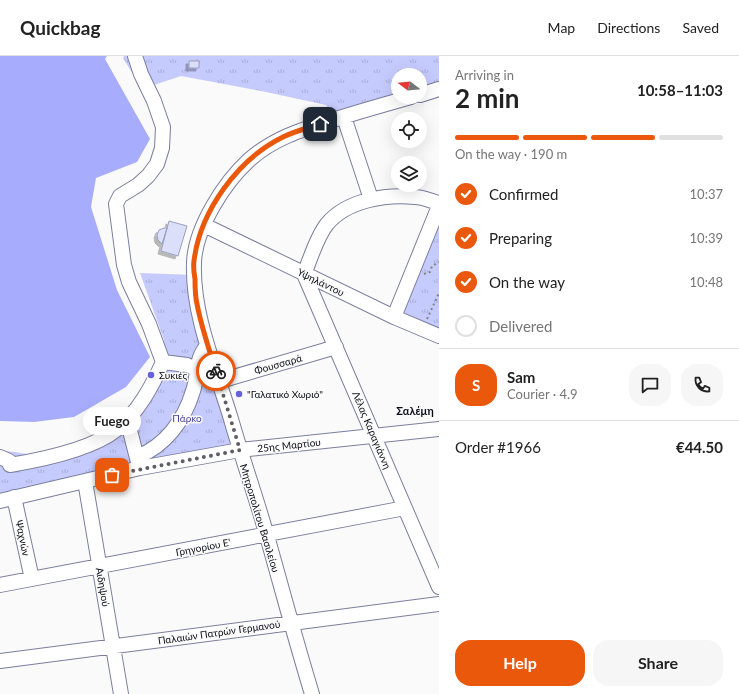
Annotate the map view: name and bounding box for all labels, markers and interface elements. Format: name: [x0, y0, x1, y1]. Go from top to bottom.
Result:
text: Quickbag: [20, 16, 101, 39]
text: Map: [548, 19, 575, 36]
text: Directions: [597, 19, 660, 36]
text: Saved: [682, 19, 719, 36]
text: Arriving in: [455, 67, 514, 83]
north arrow: [391, 68, 427, 104]
map controls: [391, 68, 427, 192]
text: 10:58–11:03: [637, 81, 723, 99]
text: 2 min: [455, 82, 519, 114]
pin: [303, 107, 337, 141]
button: locate: [391, 112, 427, 148]
icon: home: [309, 113, 331, 135]
text: On the way · 190 m: [455, 146, 567, 162]
button: layers: [391, 156, 427, 192]
icon: check: [455, 183, 477, 205]
text: Confirmed: [489, 185, 558, 203]
text: 10:37: [690, 186, 723, 202]
icon: check: [455, 227, 477, 249]
text: Preparing: [489, 229, 552, 247]
text: 10:39: [690, 230, 723, 246]
street label: Υψηλάντου: [296, 265, 346, 299]
icon: check: [455, 271, 477, 293]
text: On the way: [489, 273, 565, 291]
text: 10:48: [690, 274, 723, 290]
text: Delivered: [489, 317, 552, 335]
courier: [196, 351, 236, 391]
street label: Φουσσαρά: [253, 351, 303, 377]
icon: bike: [205, 360, 227, 382]
button: chat: [629, 364, 671, 406]
button: phone: [681, 364, 723, 406]
text: Sam: [507, 368, 535, 386]
place label: Συκιές: [159, 369, 188, 381]
marker: Συκιές: [146, 370, 156, 380]
text: S: [472, 376, 480, 394]
text: Courier · 4.9: [507, 386, 578, 402]
place label: "Γαλατικό Χωριό": [247, 388, 323, 400]
marker: "Γαλατικό Χωριό": [234, 389, 244, 399]
street label: Λέλας Καραγιάννη: [350, 389, 394, 471]
district label: Σαλέμη: [396, 404, 434, 417]
callout: Fuego: [83, 407, 141, 435]
park label: Πάρκο: [172, 412, 202, 424]
text: Fuego: [94, 413, 130, 429]
street label: 25ης Μαρτίου: [257, 436, 321, 454]
text: Order #1966: [455, 438, 541, 456]
text: €44.50: [676, 438, 723, 456]
pin: [95, 458, 129, 492]
street label: Μητροπολίτου Βασιλείου: [238, 462, 282, 574]
icon: bag: [101, 464, 123, 486]
street label: Ψαχνών: [13, 519, 33, 557]
street label: Γρηγορίου Ε': [174, 536, 232, 558]
street label: Αιδηψού: [94, 567, 112, 607]
street label: Παλαιών Πατρών Γερμανού: [157, 617, 281, 647]
button: Help: [455, 640, 585, 686]
button: Share: [593, 640, 723, 686]

